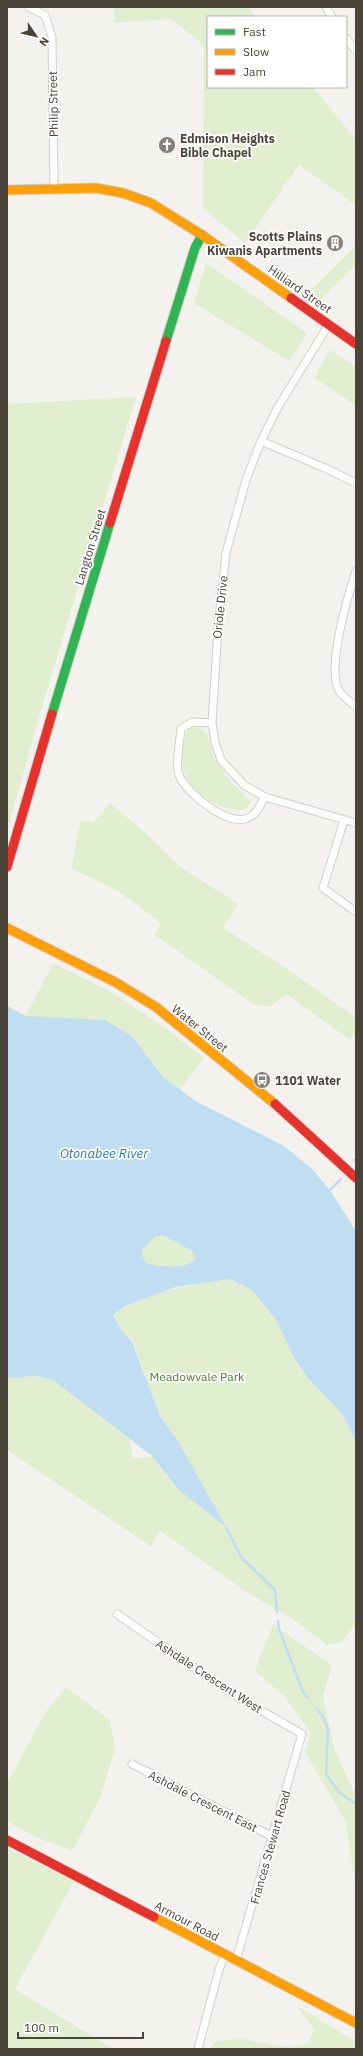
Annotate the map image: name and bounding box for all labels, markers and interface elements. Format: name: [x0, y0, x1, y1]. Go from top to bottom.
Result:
north arrow: [16, 16, 56, 56]
legend: [207, 16, 347, 88]
text: Fast: [243, 24, 266, 39]
text: N: [36, 34, 52, 49]
text: Slow: [243, 44, 269, 59]
text: Jam: [243, 64, 266, 79]
street label: Philip Street: [45, 71, 61, 137]
place label: Edmison Heights Bible Chapel: [180, 131, 275, 160]
church icon: Edmison Heights Bible Chapel: [157, 135, 177, 155]
place label: Scotts Plains Kiwanis Apartments: [207, 229, 322, 258]
building icon: Scotts Plains Kiwanis Apartments: [325, 233, 345, 253]
street label: Hilliard Street: [265, 262, 335, 316]
street label: Langton Street: [71, 507, 109, 587]
street label: Oriole Drive: [209, 574, 231, 639]
street label: Water Street: [169, 1001, 231, 1055]
bus stop icon: 1101 Water: [252, 1070, 272, 1090]
place label: 1101 Water: [275, 1073, 341, 1088]
water label: Otonabee River: [60, 1145, 149, 1162]
park label: Meadowvale Park: [150, 1369, 245, 1384]
street label: Ashdale Crescent West: [153, 1636, 265, 1716]
street label: Ashdale Crescent East: [146, 1767, 260, 1835]
street label: Frances Stewart Road: [247, 1788, 293, 1906]
street label: Armour Road: [152, 1898, 222, 1944]
scale bar: [18, 2014, 143, 2040]
text: 100 m: [24, 2020, 59, 2035]

